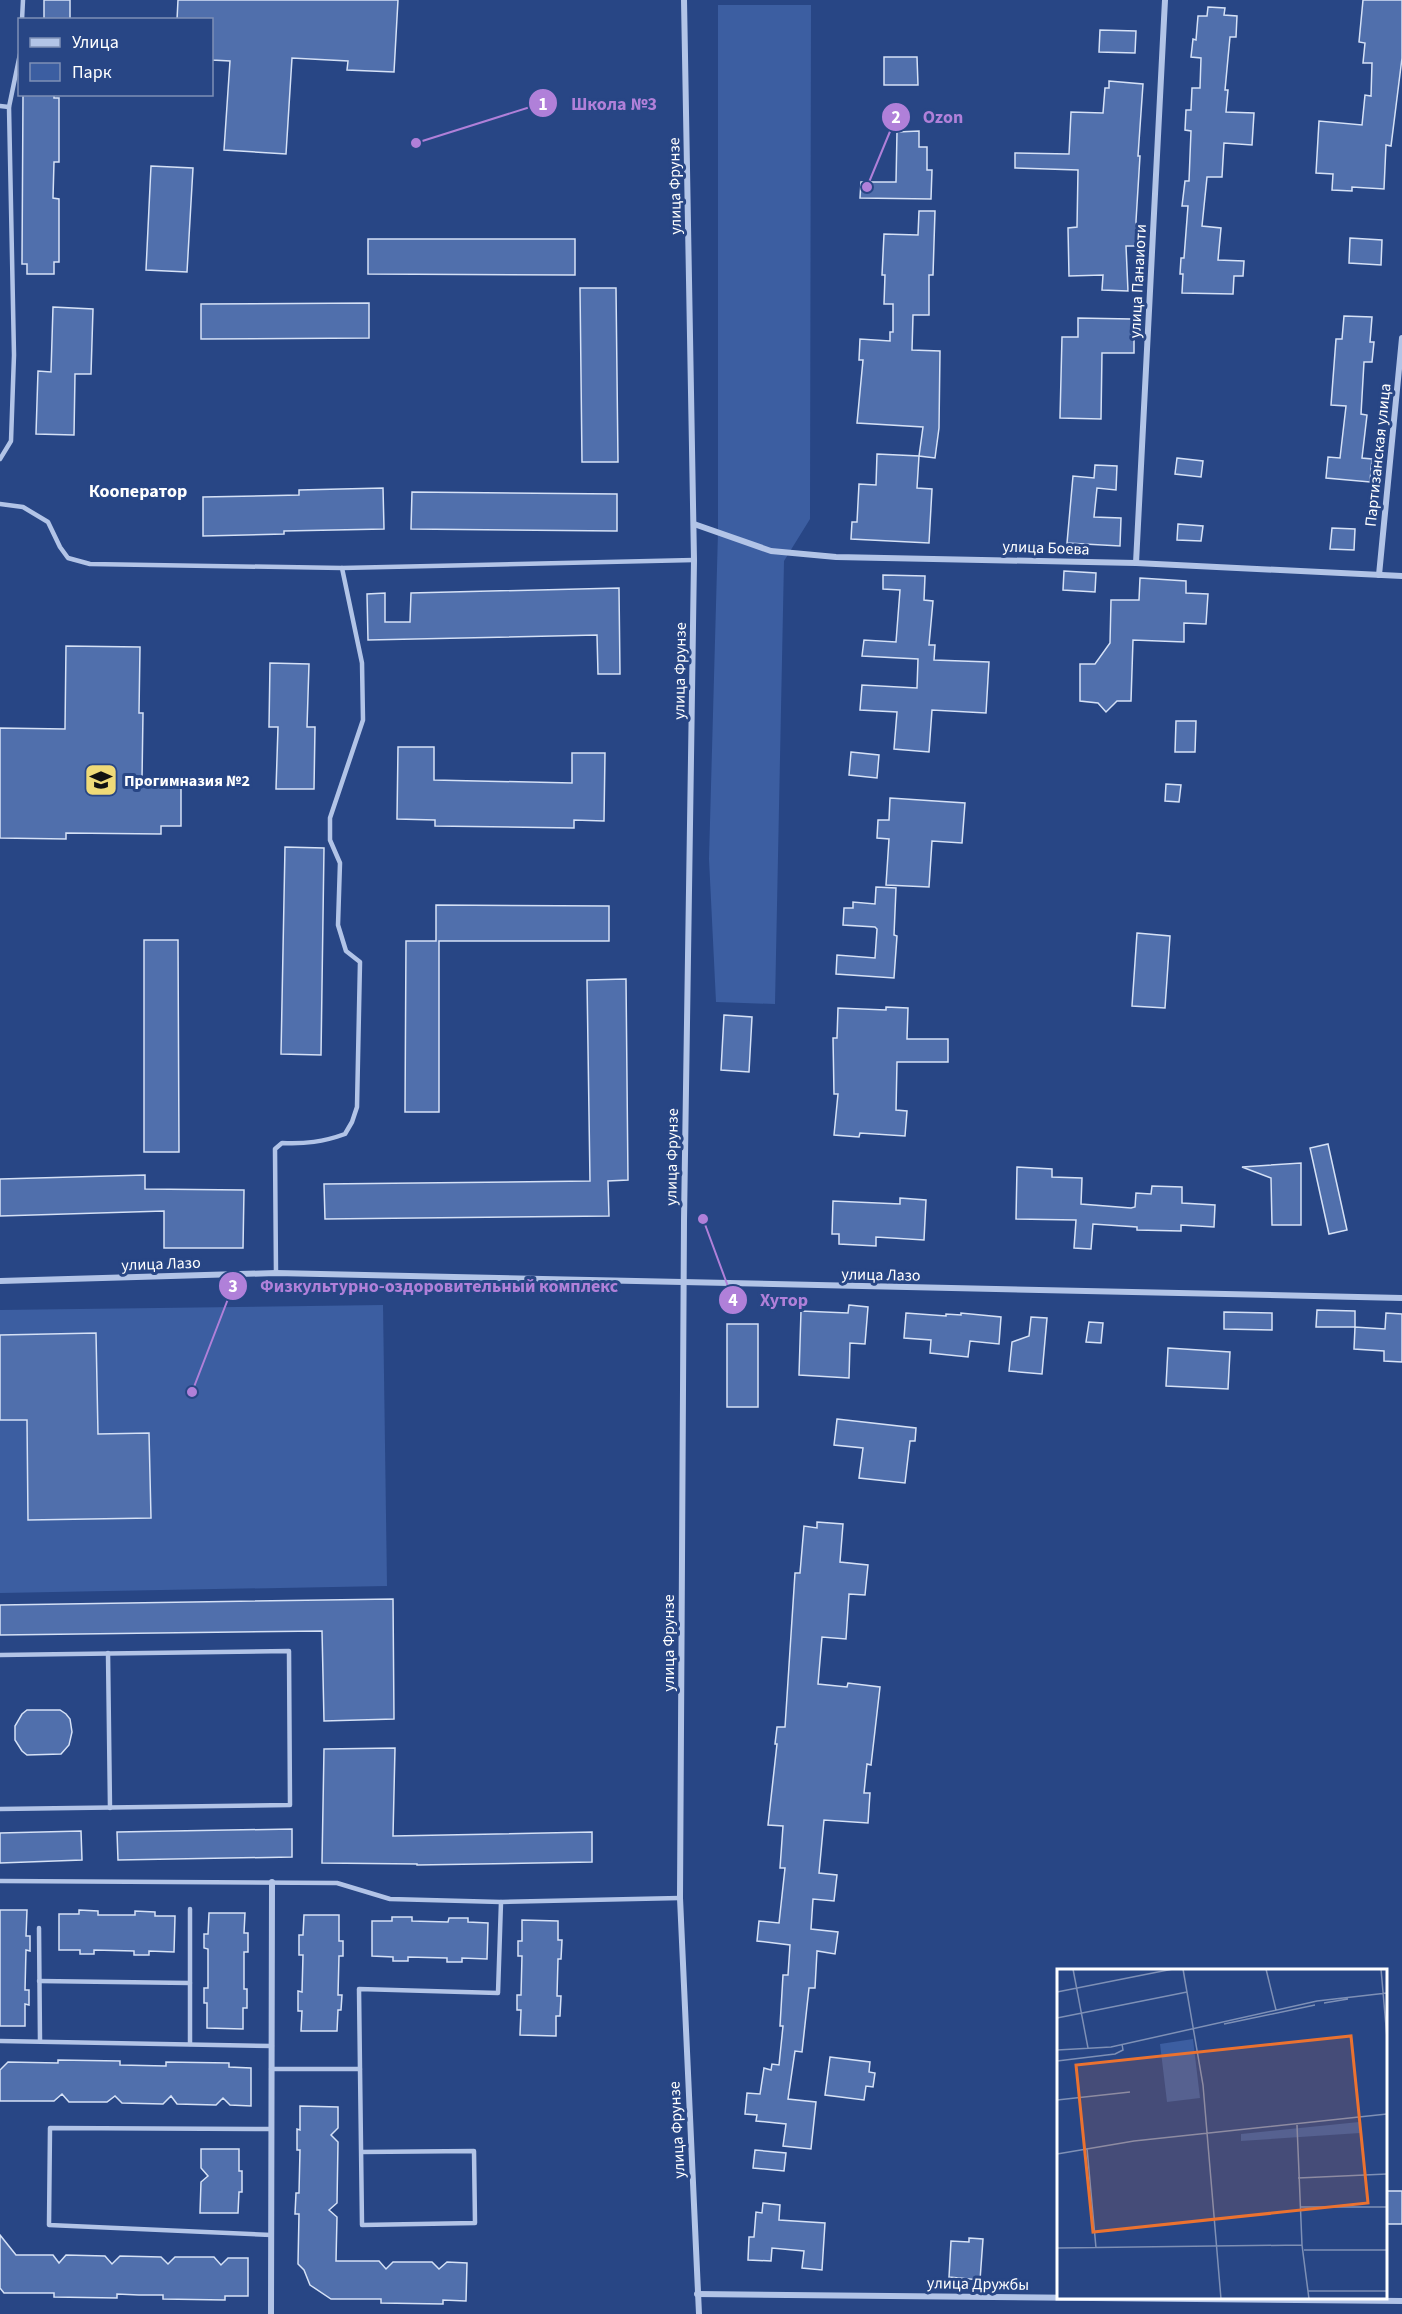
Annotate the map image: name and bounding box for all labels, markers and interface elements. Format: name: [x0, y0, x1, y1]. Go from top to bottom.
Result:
legend: [18, 18, 213, 96]
text: Улица: [72, 30, 119, 55]
text: Парк: [72, 60, 112, 85]
callout: Школа №3: [528, 85, 669, 121]
text: 1: [538, 92, 548, 117]
text: Школа №3: [571, 92, 657, 117]
callout: Ozon: [881, 99, 975, 135]
text: 2: [891, 105, 901, 130]
text: Ozon: [923, 105, 963, 130]
street label: улица Фрунзе: [663, 137, 687, 235]
street label: улица Панаиоти: [1124, 223, 1152, 339]
street label: Партизанская улица: [1360, 382, 1396, 528]
district label: Кооператор: [89, 479, 187, 504]
street label: улица Боева: [1002, 535, 1090, 561]
street label: улица Фрунзе: [668, 622, 692, 720]
school or university icon: Прогимназия №2: [83, 762, 119, 798]
place label: Прогимназия №2: [124, 770, 250, 792]
street label: улица Фрунзе: [660, 1108, 684, 1206]
street label: улица Лазо: [121, 1252, 201, 1276]
street label: улица Лазо: [841, 1263, 921, 1287]
callout: Физкультурно-оздоровительный комплекс: [218, 1268, 630, 1304]
text: 3: [228, 1274, 238, 1299]
text: Физкультурно-оздоровительный комплекс: [260, 1274, 619, 1299]
callout: Хутор: [718, 1282, 820, 1318]
text: 4: [728, 1288, 738, 1313]
text: Хутор: [760, 1288, 808, 1313]
street label: улица Фрунзе: [658, 1594, 680, 1692]
inset map: [1057, 1969, 1387, 2299]
street label: улица Фрунзе: [663, 2081, 691, 2179]
street label: улица Дружбы: [927, 2272, 1029, 2296]

